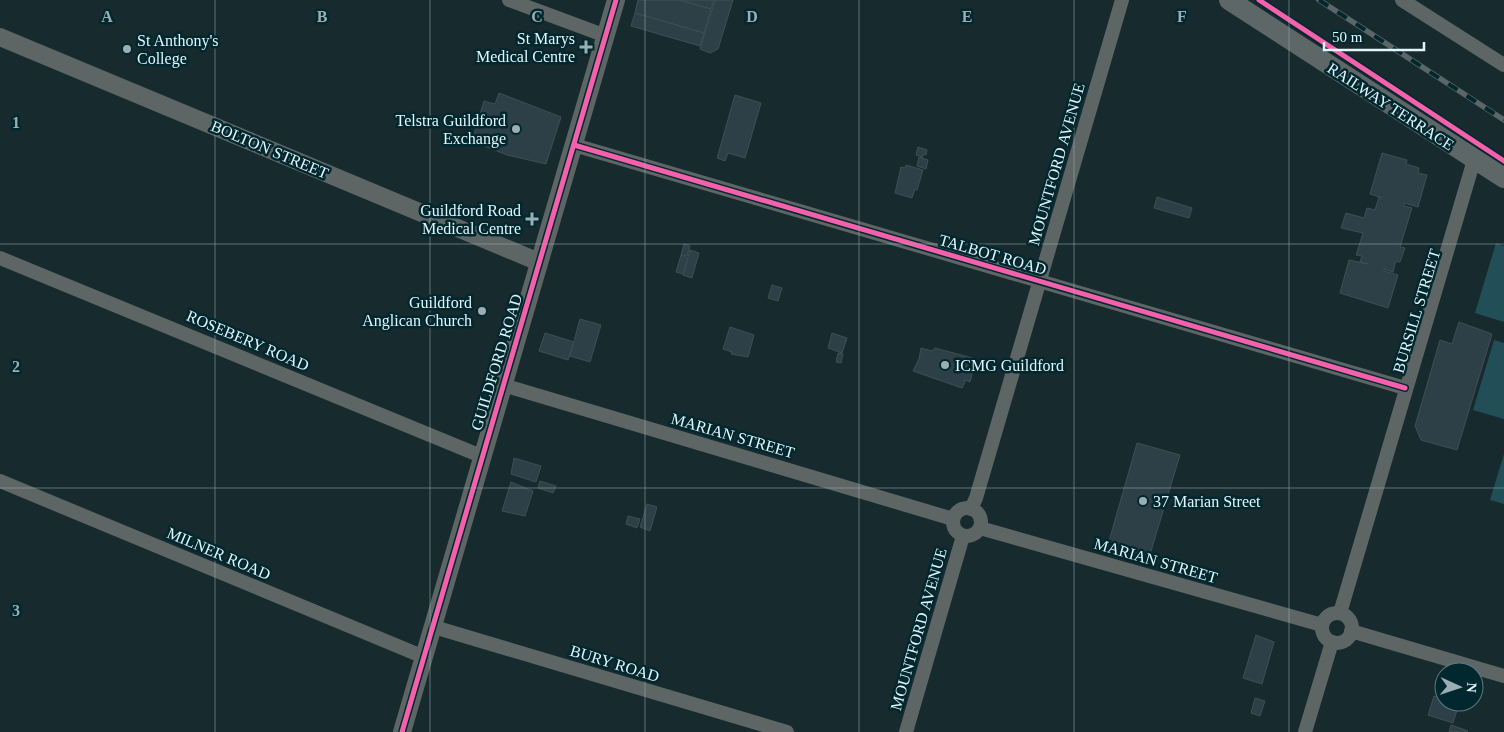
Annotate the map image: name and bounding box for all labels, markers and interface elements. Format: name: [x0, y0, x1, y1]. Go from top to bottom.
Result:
text: A: [101, 8, 113, 25]
text: B: [317, 8, 328, 25]
text: C: [531, 8, 543, 25]
text: D: [746, 8, 758, 25]
text: E: [962, 8, 972, 25]
text: F: [1177, 8, 1187, 25]
scale bar: [1324, 20, 1424, 52]
text: 50 m: [1332, 29, 1363, 45]
place label: St Marys Medical Centre: [476, 30, 575, 65]
place label: St Anthony's College: [137, 32, 219, 68]
marker: St Marys Medical Centre: [579, 40, 593, 54]
marker: St Anthony's College: [121, 43, 133, 55]
street label: RAILWAY TERRACE: [1324, 59, 1457, 154]
street label: MOUNTFORD AVENUE: [1025, 81, 1088, 247]
place label: Telstra Guildford Exchange: [396, 112, 506, 148]
text: 1: [12, 114, 20, 131]
street label: BOLTON STREET: [209, 117, 331, 182]
marker: Telstra Guildford Exchange: [510, 123, 522, 135]
place label: Guildford Road Medical Centre: [420, 202, 521, 237]
marker: Guildford Road Medical Centre: [525, 212, 539, 226]
street label: TALBOT ROAD: [937, 231, 1048, 278]
street label: BURSILL STREET: [1390, 247, 1443, 375]
street label: GUILDFORD ROAD: [468, 292, 525, 432]
place label: Guildford Anglican Church: [362, 294, 472, 330]
marker: Guildford Anglican Church: [476, 305, 488, 317]
street label: ROSEBERY ROAD: [184, 307, 312, 374]
place label: ICMG Guildford: [955, 357, 1064, 374]
text: 2: [12, 358, 20, 375]
marker: ICMG Guildford: [939, 359, 951, 371]
street label: MARIAN STREET: [669, 410, 797, 461]
place label: 37 Marian Street: [1153, 493, 1261, 510]
marker: 37 Marian Street: [1137, 495, 1149, 507]
street label: MILNER ROAD: [165, 524, 273, 583]
street label: MARIAN STREET: [1092, 535, 1220, 586]
street label: MOUNTFORD AVENUE: [887, 546, 950, 712]
text: 3: [12, 602, 20, 619]
street label: BURY ROAD: [568, 642, 661, 685]
north arrow: [1434, 662, 1484, 712]
text: N: [1464, 682, 1479, 693]

